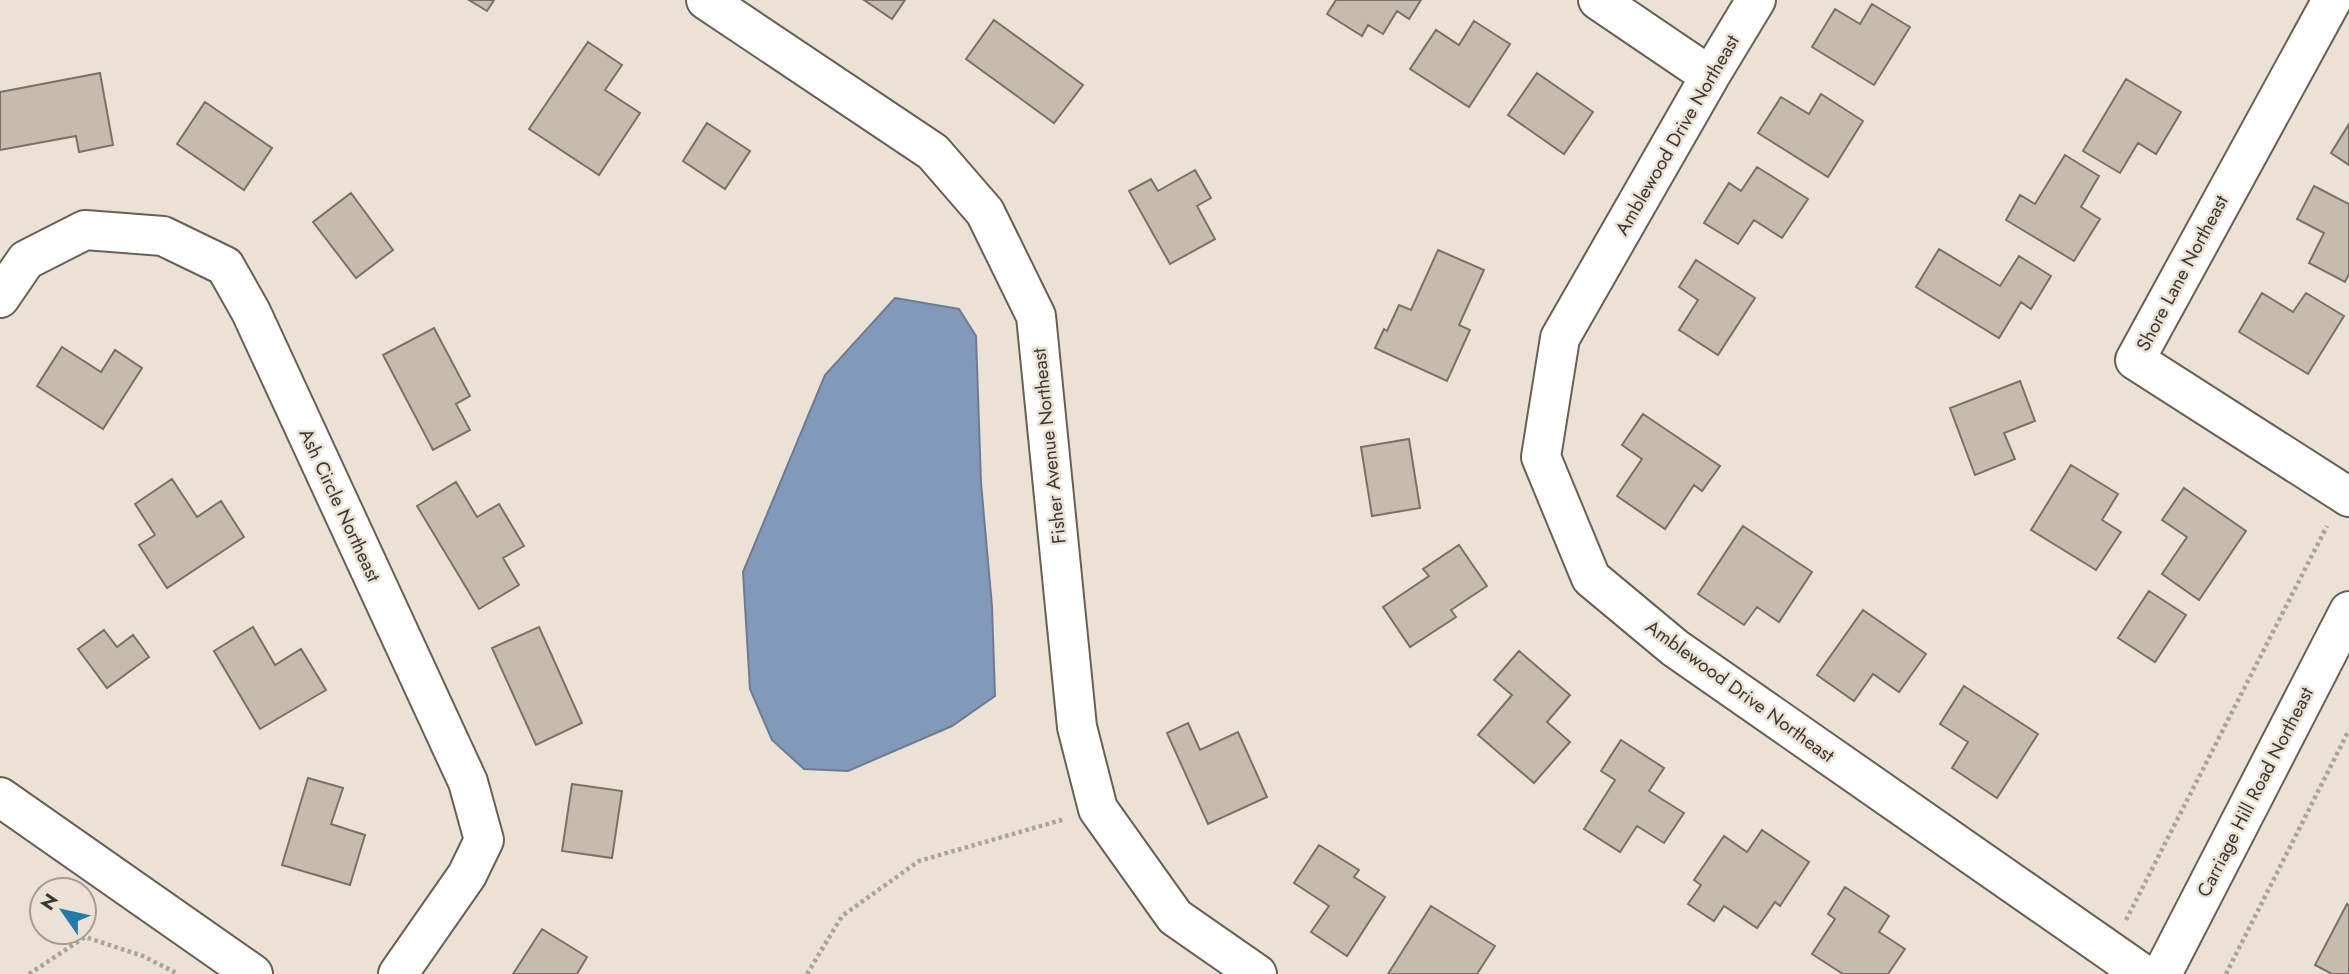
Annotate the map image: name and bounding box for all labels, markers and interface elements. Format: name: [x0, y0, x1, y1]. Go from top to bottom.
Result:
street label: Amblewood Drive Northeast: [1609, 29, 1746, 240]
street label: Shore Lane Northeast: [2129, 190, 2235, 356]
street label: Fisher Avenue Northeast: [1025, 347, 1073, 545]
street label: Ash Circle Northeast: [293, 424, 388, 586]
street label: Amblewood Drive Northeast: [1640, 613, 1840, 769]
street label: Carriage Hill Road Northeast: [2190, 682, 2320, 902]
north arrow: [28, 876, 98, 946]
text: N: [34, 888, 65, 916]

